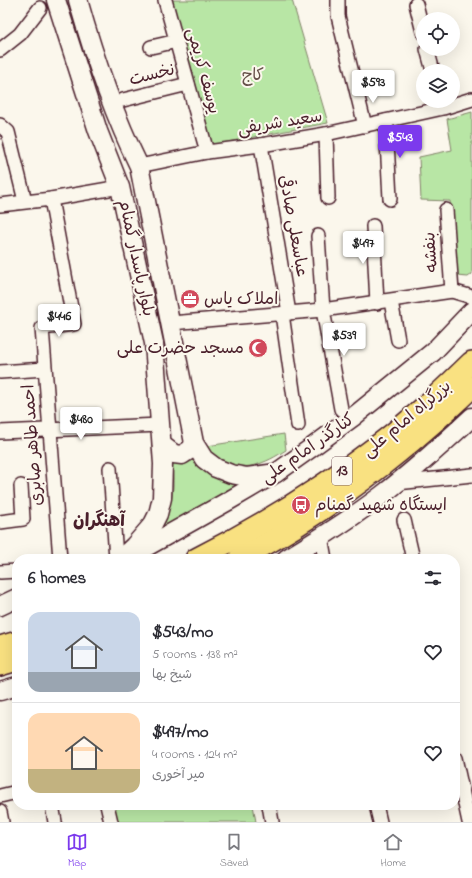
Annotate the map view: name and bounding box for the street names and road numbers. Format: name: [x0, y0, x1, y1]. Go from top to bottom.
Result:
street label: یوسف کریمی: [179, 25, 227, 117]
street label: نخست: [127, 57, 177, 93]
street label: سعید شریفی: [236, 104, 324, 142]
street label: عباسعلی صادقی: [272, 173, 314, 279]
street label: بلوار پاسدار گمنام: [111, 197, 161, 319]
street label: بنفشه: [417, 231, 445, 273]
street label: بزرگراه امام علی: [357, 374, 457, 464]
street label: احمد طاهر صابری: [16, 383, 50, 507]
street label: کنارگذر امام علی: [256, 407, 360, 491]
road number: 13: [332, 457, 352, 485]

